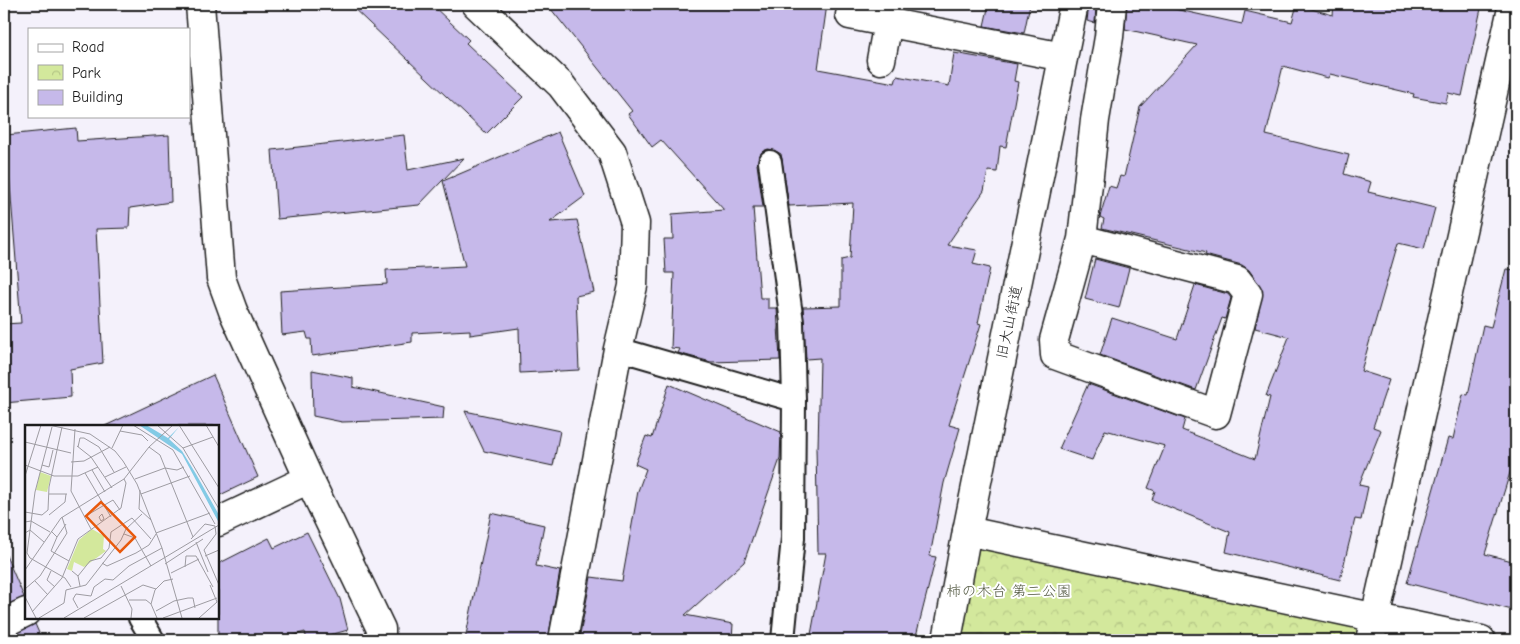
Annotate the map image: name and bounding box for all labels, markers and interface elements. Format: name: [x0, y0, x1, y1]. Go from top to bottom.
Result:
legend: [28, 28, 190, 118]
text: Road: [72, 38, 104, 56]
text: Park: [72, 64, 101, 82]
text: Building: [72, 88, 123, 106]
street label: 旧大山街道: [992, 283, 1026, 361]
inset map: [25, 425, 219, 619]
park label: 柿の木台 第二公園: [946, 582, 1072, 600]

